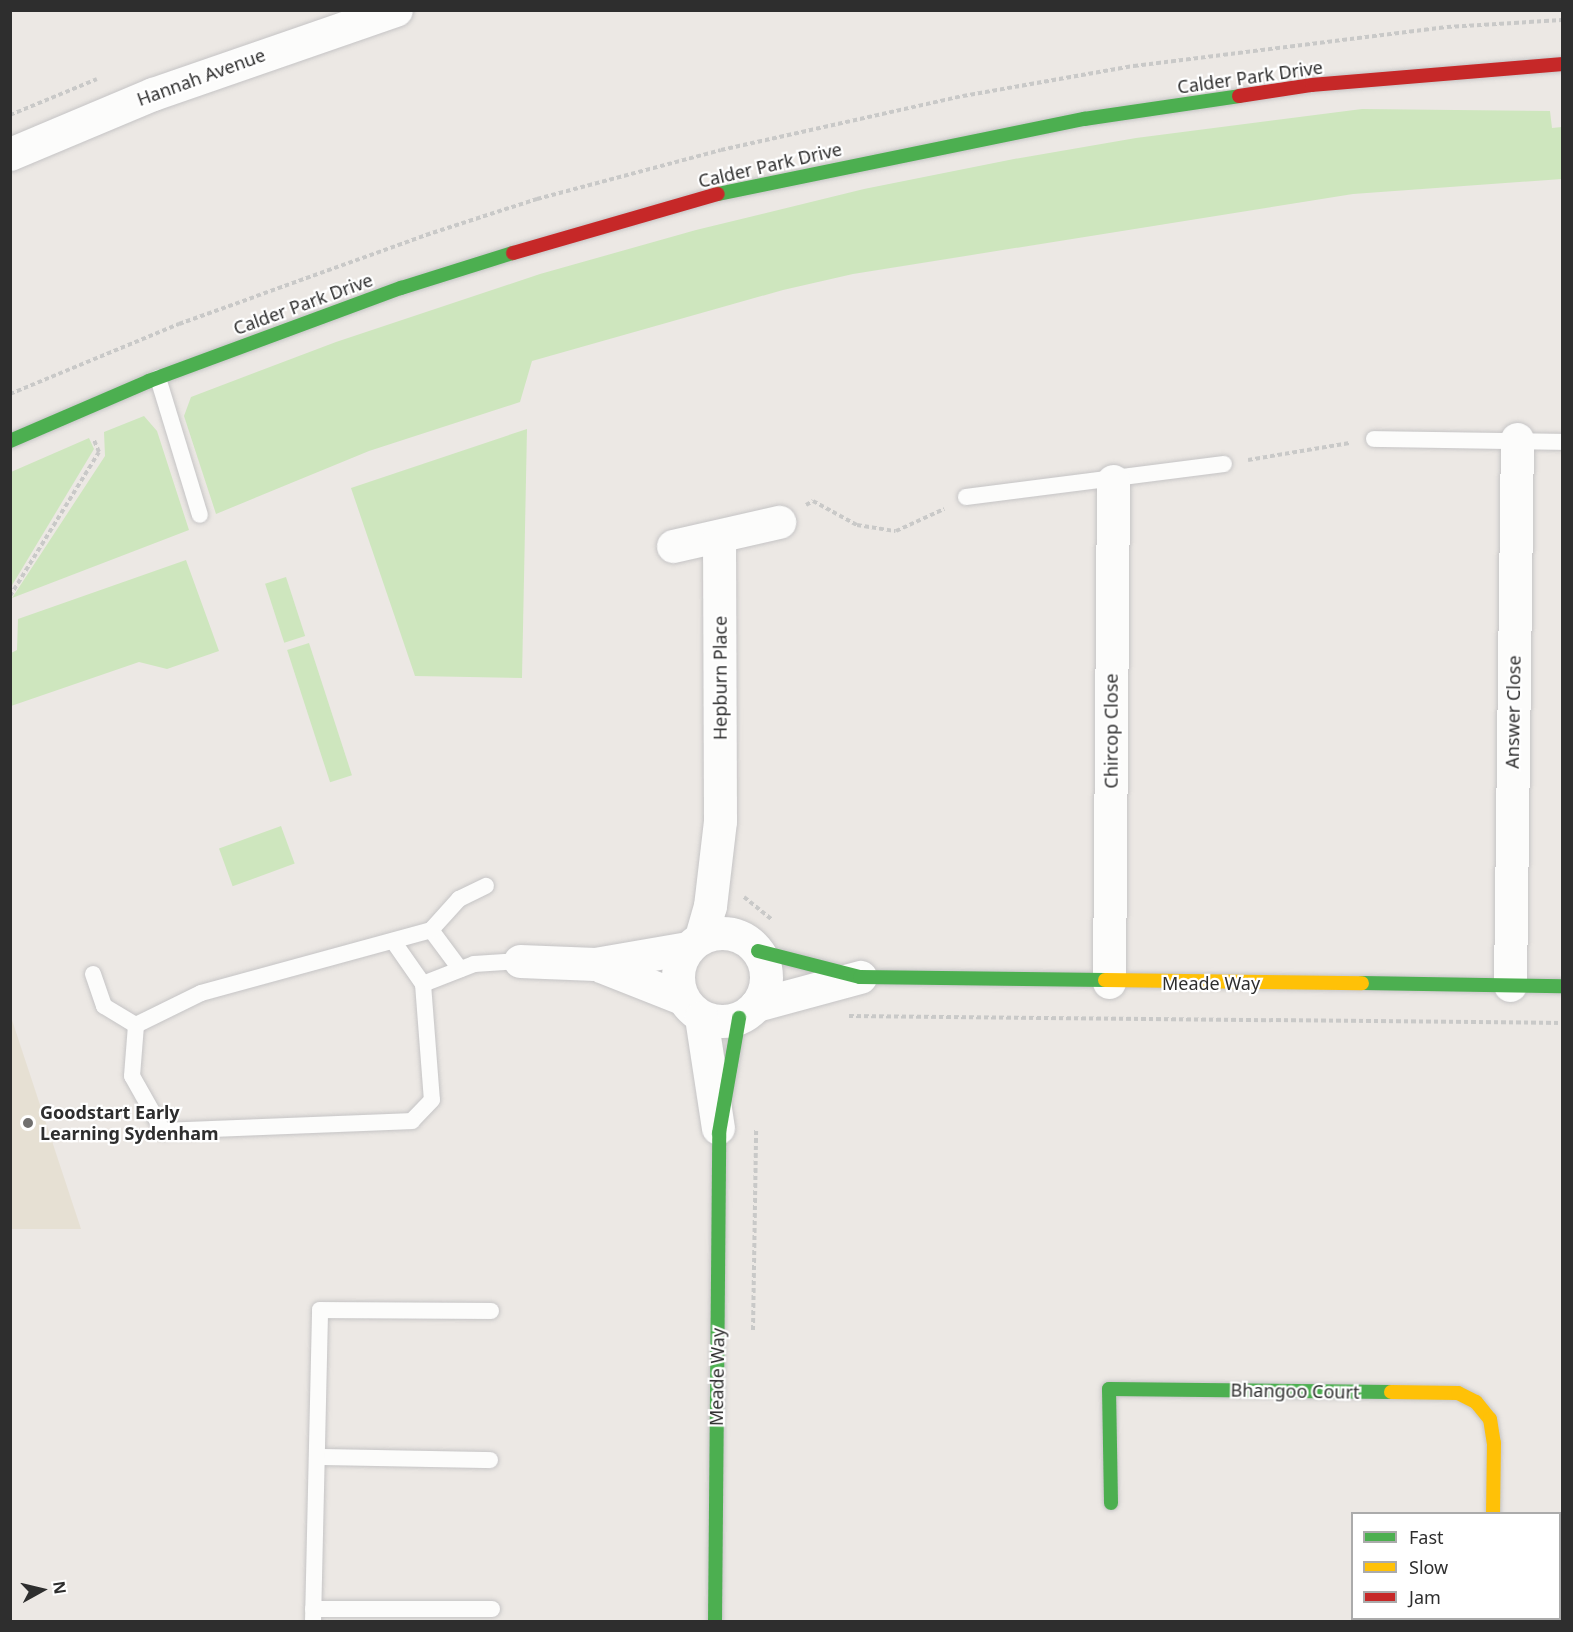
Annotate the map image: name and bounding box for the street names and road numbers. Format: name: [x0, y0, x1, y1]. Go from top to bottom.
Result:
street label: Hannah Avenue: [134, 44, 268, 110]
street label: Calder Park Drive: [1176, 56, 1324, 98]
street label: Calder Park Drive: [696, 138, 844, 192]
street label: Calder Park Drive: [230, 269, 376, 339]
street label: Hepburn Place: [709, 616, 731, 740]
street label: Answer Close: [1501, 655, 1525, 769]
street label: Chircop Close: [1100, 673, 1122, 789]
street label: Meade Way: [1162, 972, 1260, 994]
street label: Meade Way: [705, 1328, 729, 1426]
street label: Bhangoo Court: [1230, 1379, 1360, 1403]

